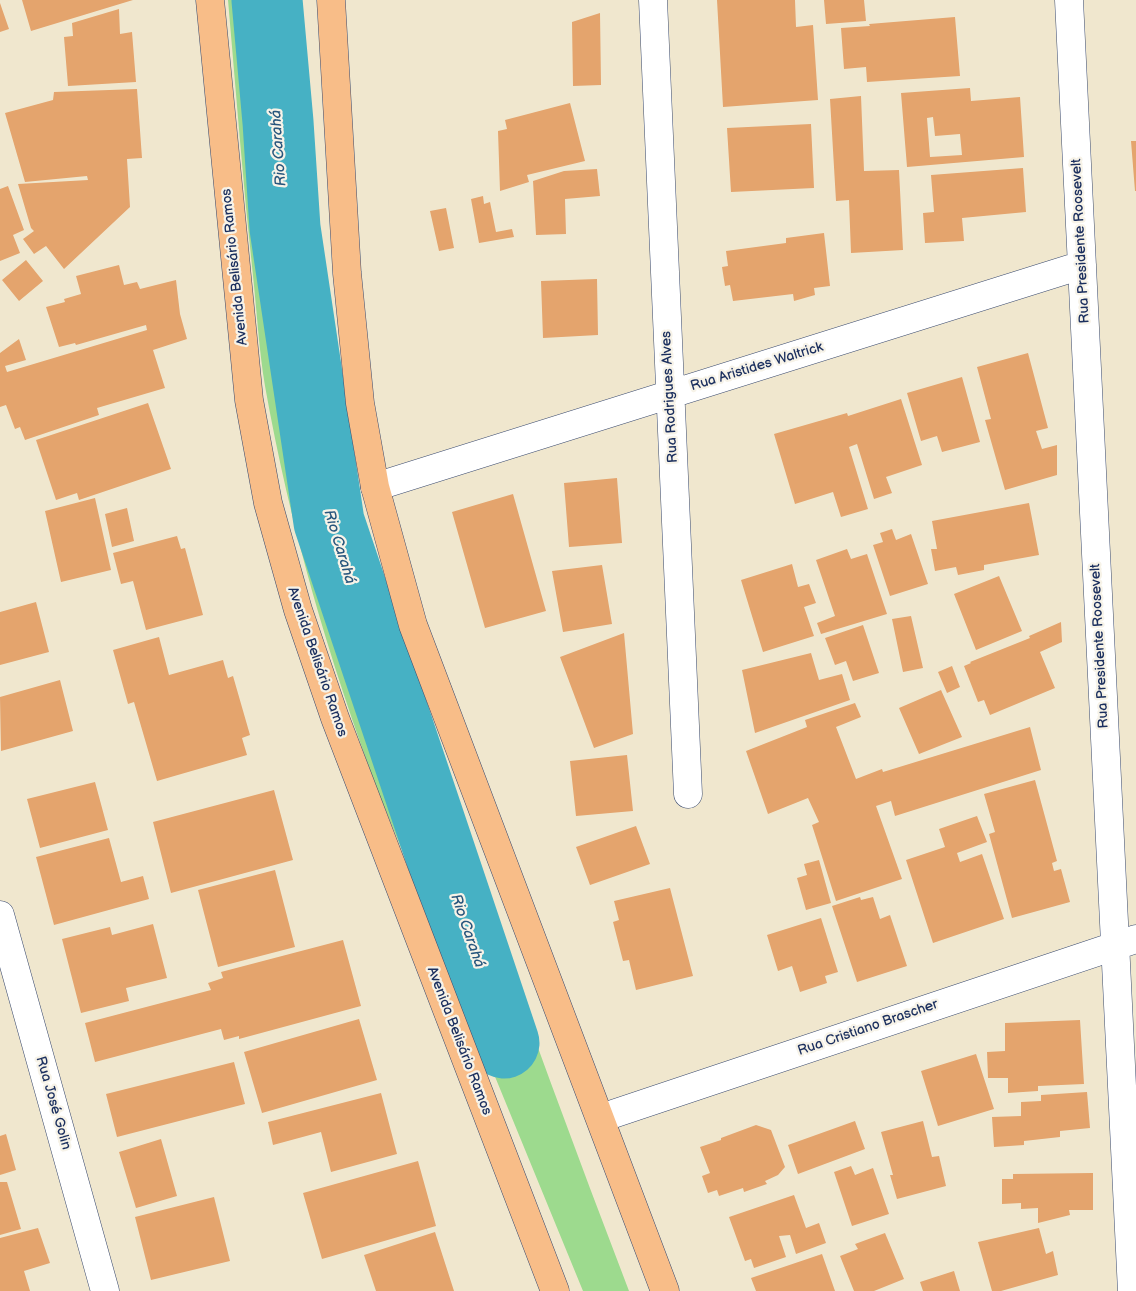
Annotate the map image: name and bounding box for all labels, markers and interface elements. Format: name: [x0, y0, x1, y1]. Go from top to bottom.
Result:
water label: Rio Carahá: [267, 109, 291, 187]
street label: Rua Presidente Roosevelt: [1068, 158, 1094, 324]
street label: Avenida Belisário Ramos: [218, 188, 252, 346]
street label: Rua Rodrigues Alves: [658, 331, 682, 463]
street label: Rua Aristides Waltrick: [689, 339, 825, 395]
water label: Rio Carahá: [319, 508, 359, 586]
street label: Rua Presidente Roosevelt: [1087, 563, 1113, 729]
street label: Avenida Belisário Ramos: [283, 585, 351, 739]
water label: Rio Carahá: [446, 892, 488, 970]
street label: Avenida Belisário Ramos: [423, 964, 495, 1118]
street label: Rua Cristiano Brascher: [796, 996, 940, 1060]
street label: Rua José Golin: [32, 1054, 74, 1152]

